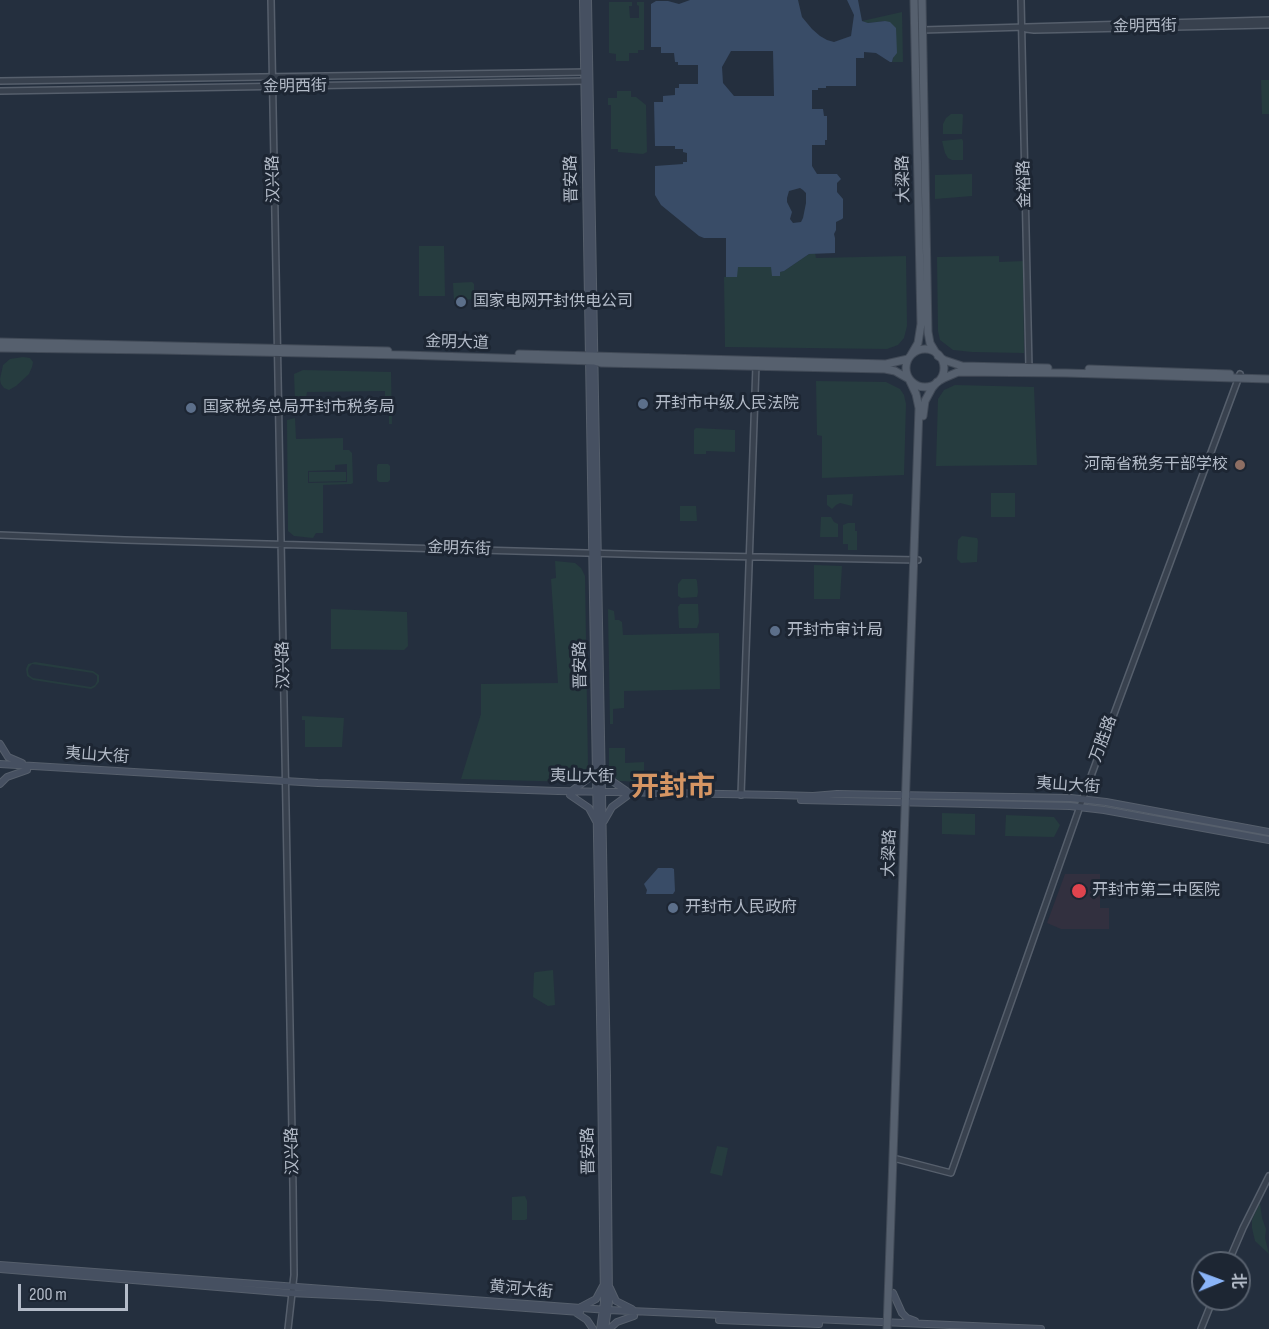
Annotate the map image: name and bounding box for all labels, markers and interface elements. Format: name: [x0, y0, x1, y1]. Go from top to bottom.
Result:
street label: 金明西街: [1113, 17, 1177, 37]
street label: 金明西街: [263, 77, 327, 97]
street label: 汉兴路: [264, 155, 284, 203]
street label: 晋安路: [562, 155, 582, 203]
street label: 大梁路: [894, 155, 914, 203]
street label: 金裕路: [1015, 160, 1035, 208]
place label: 国家电网开封供电公司: [473, 292, 633, 312]
marker: 国家电网开封供电公司: [454, 295, 468, 309]
street label: 金明大道: [425, 332, 489, 354]
place label: 开封市中级人民法院: [655, 394, 799, 414]
marker: 开封市中级人民法院: [636, 397, 650, 411]
place label: 国家税务总局开封市税务局: [203, 398, 395, 418]
marker: 国家税务总局开封市税务局: [184, 401, 198, 415]
place label: 河南省税务干部学校: [1084, 455, 1228, 475]
marker: 河南省税务干部学校: [1233, 458, 1247, 472]
street label: 金明东街: [427, 538, 491, 560]
place label: 开封市审计局: [787, 621, 883, 641]
marker: 开封市审计局: [768, 624, 782, 638]
street label: 汉兴路: [274, 641, 294, 689]
street label: 晋安路: [571, 641, 591, 689]
street label: 万胜路: [1087, 713, 1121, 765]
street label: 夷山大街: [64, 744, 130, 768]
street label: 夷山大街: [550, 767, 614, 787]
district label: 开封市: [631, 772, 715, 806]
street label: 夷山大街: [1035, 774, 1101, 798]
street label: 大梁路: [880, 829, 900, 877]
place label: 开封市第二中医院: [1092, 881, 1220, 901]
marker: 开封市第二中医院: [1070, 882, 1088, 900]
place label: 开封市人民政府: [685, 898, 797, 918]
marker: 开封市人民政府: [666, 901, 680, 915]
street label: 汉兴路: [283, 1127, 303, 1175]
street label: 晋安路: [579, 1127, 599, 1175]
north arrow: [1191, 1251, 1251, 1311]
scale bar: [21, 1272, 130, 1310]
text: 北: [1228, 1273, 1247, 1289]
street label: 黄河大街: [488, 1278, 554, 1302]
text: 200 m: [29, 1284, 67, 1305]

